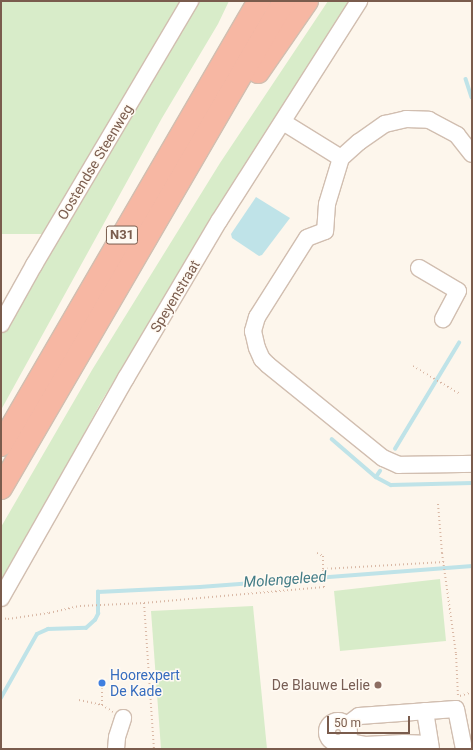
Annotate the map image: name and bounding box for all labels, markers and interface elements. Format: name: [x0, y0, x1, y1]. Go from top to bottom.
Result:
street label: Oostendse Steenweg: [54, 101, 136, 223]
road number: N31: [105, 224, 139, 246]
street label: Speyenstraat: [147, 257, 203, 335]
water label: Molengeleed: [243, 568, 327, 592]
place label: Hoorexpert De Kade: [110, 667, 180, 700]
place label: De Blauwe Lelie: [272, 677, 370, 693]
marker: Hoorexpert De Kade: [97, 678, 107, 688]
marker: De Blauwe Lelie: [373, 680, 383, 690]
scale bar: [329, 708, 412, 734]
text: 50 m: [334, 716, 361, 730]

